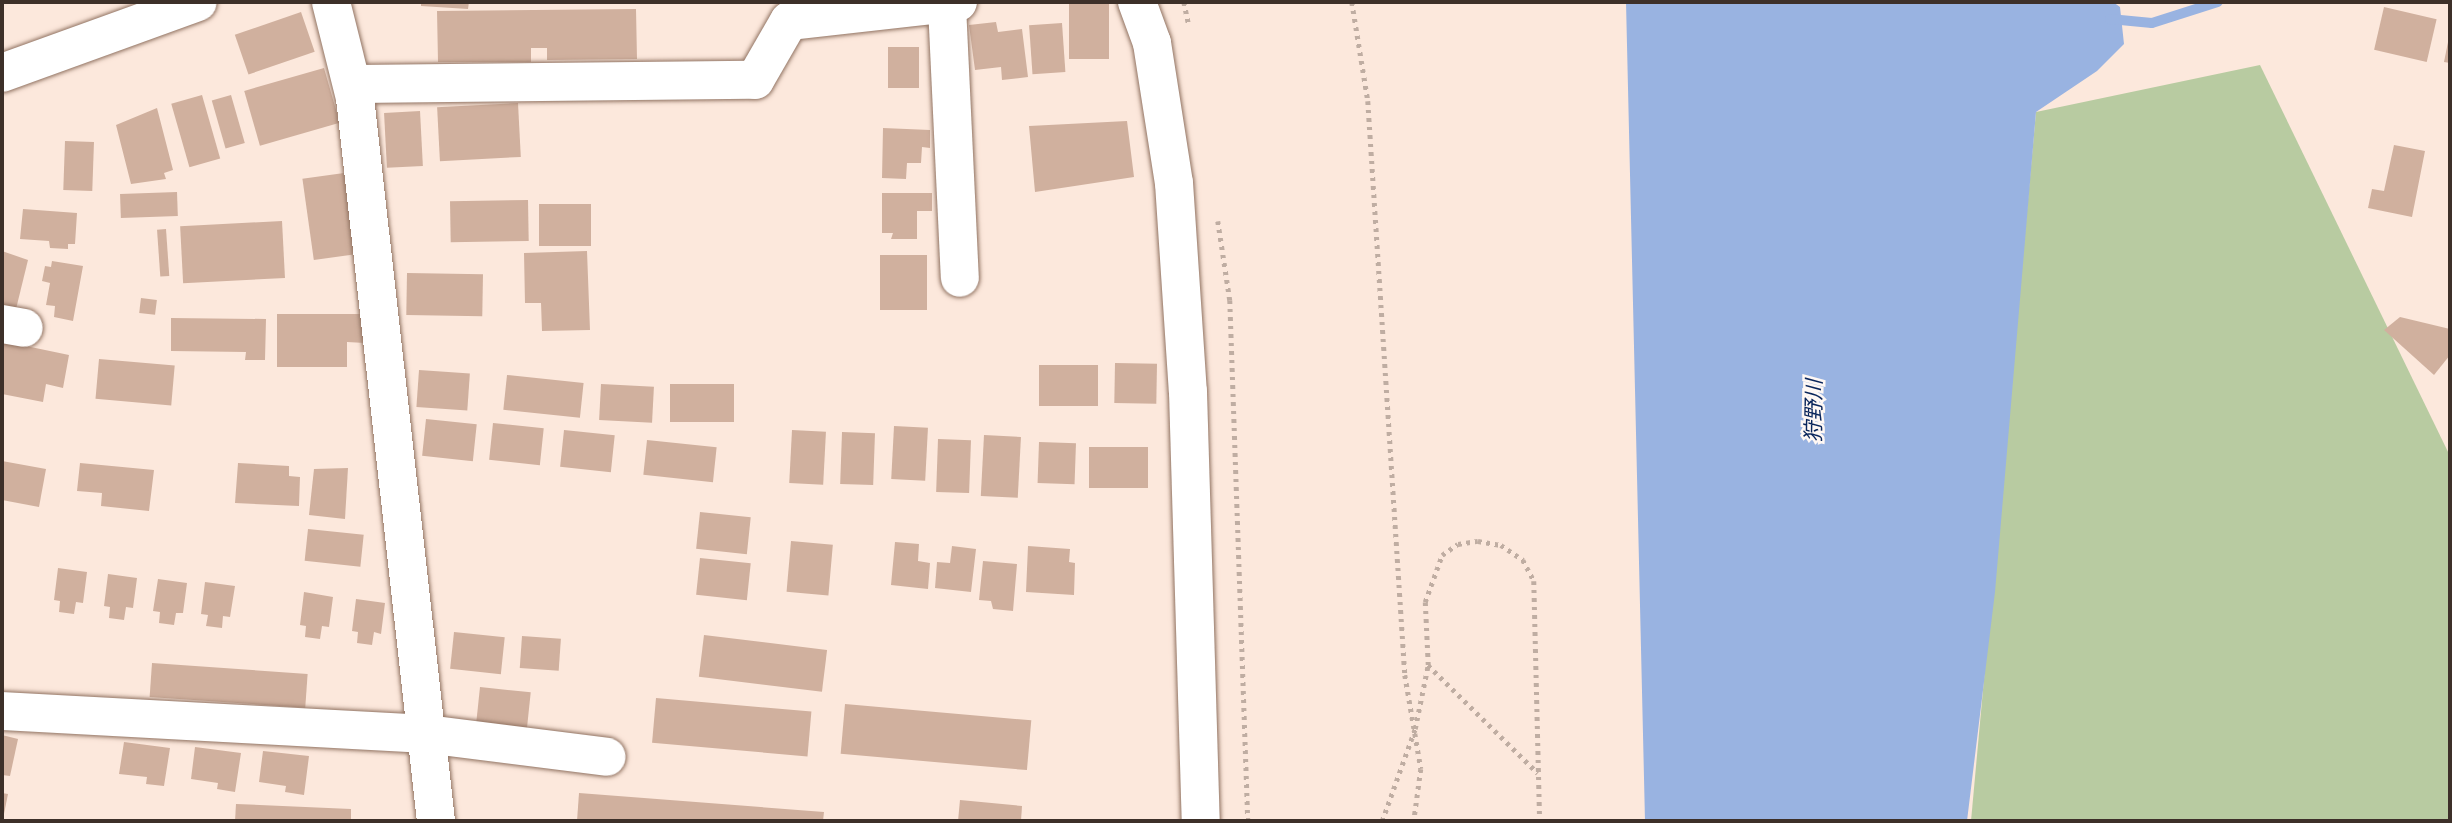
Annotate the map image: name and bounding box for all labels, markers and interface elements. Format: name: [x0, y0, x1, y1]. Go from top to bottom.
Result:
water label: 狩野川: [1801, 379, 1827, 443]

